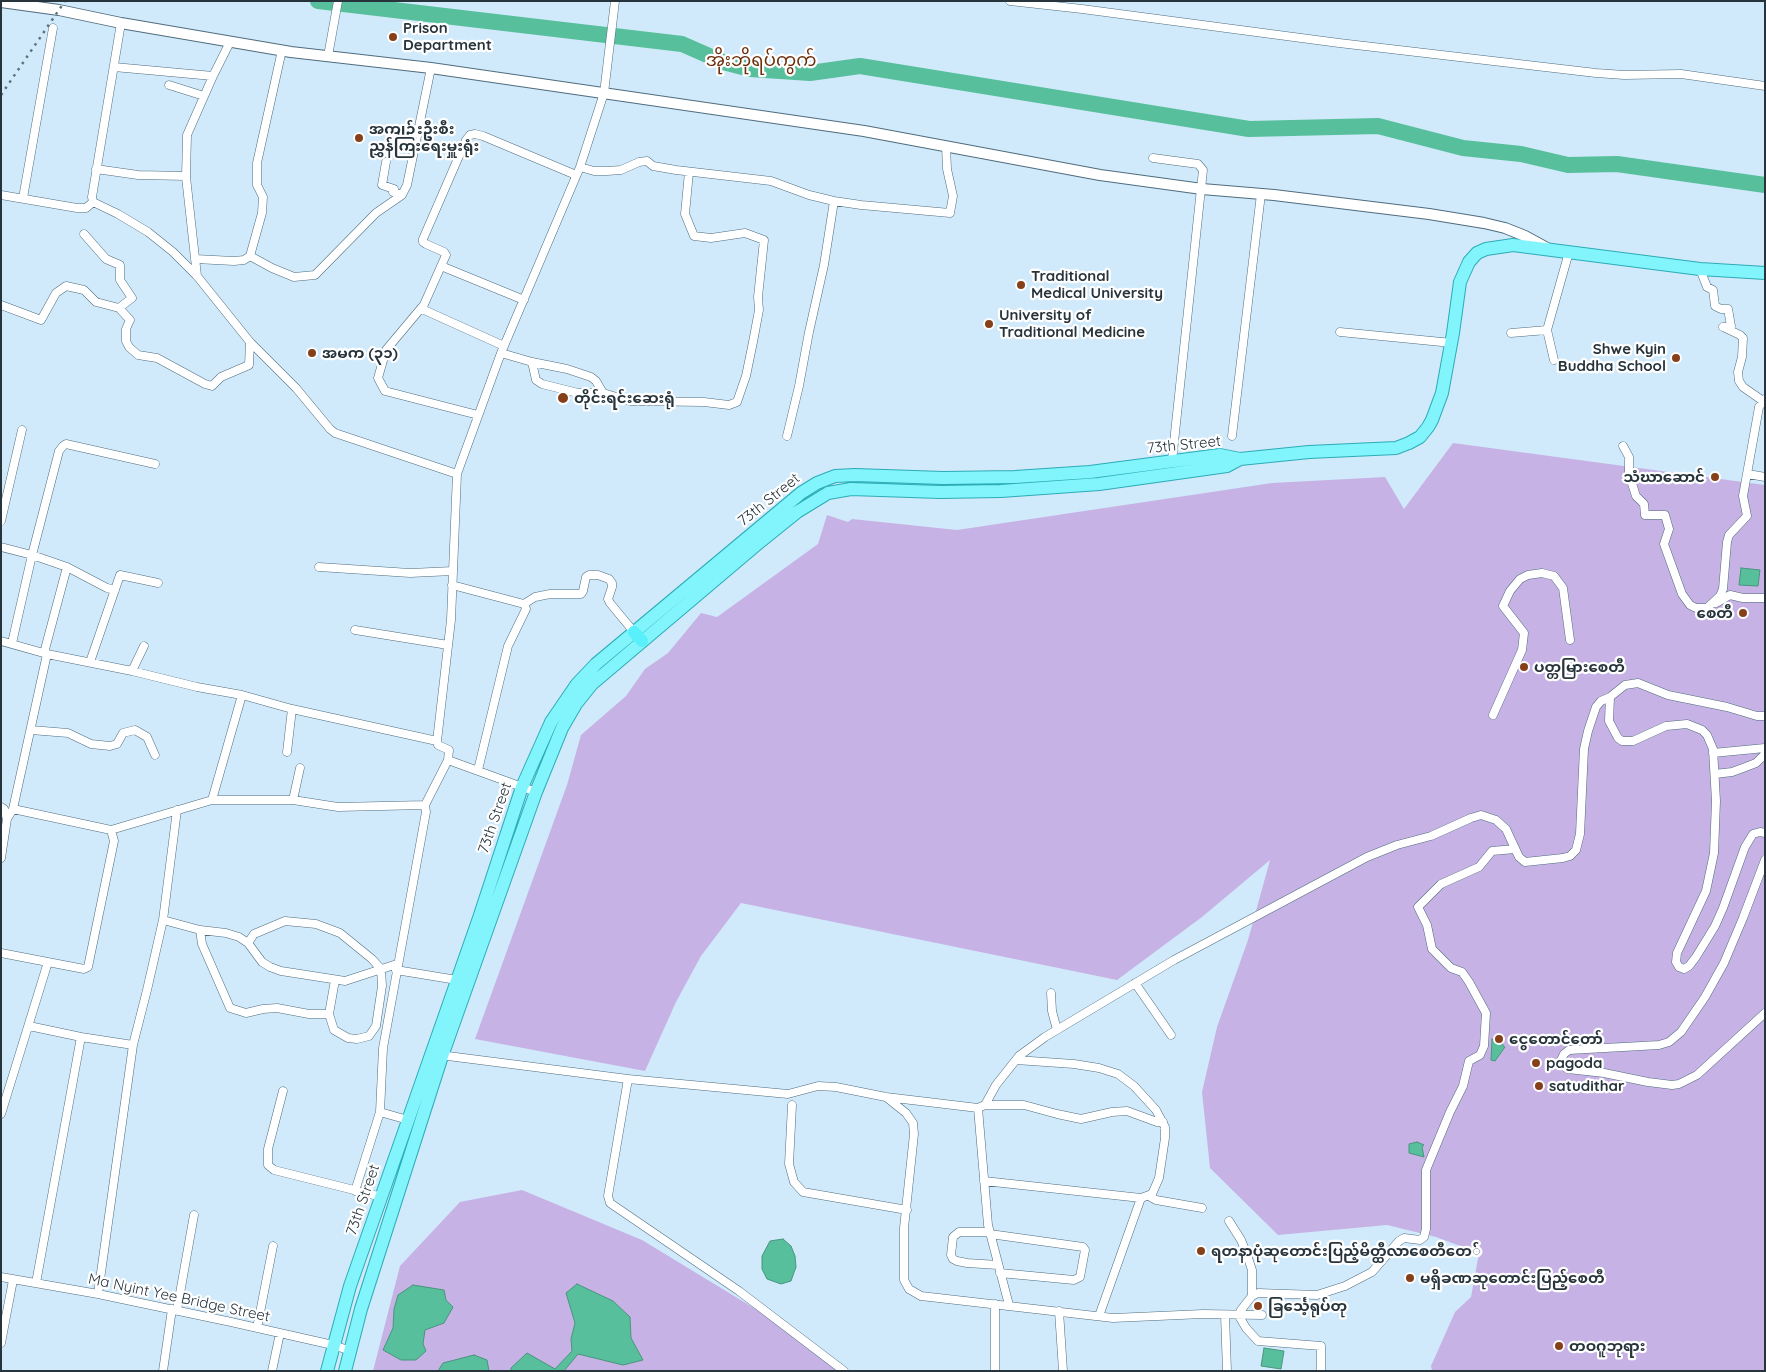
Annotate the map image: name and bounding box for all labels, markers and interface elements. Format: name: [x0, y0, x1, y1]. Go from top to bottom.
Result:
place label: Prison Department: [403, 19, 492, 54]
marker: Prison Department: [387, 31, 399, 43]
district label: အိုးဘိုရပ်ကွက်: [706, 50, 816, 72]
place label: အကျဉ်းဦးစီး ညွှန်ကြးရေးမှူးရုံး: [369, 120, 479, 155]
marker: အကျဉ်းဦးစီး ညွှန်ကြးရေးမှူးရုံး: [353, 132, 365, 144]
place label: Traditional Medical University: [1031, 267, 1163, 302]
marker: Traditional Medical University: [1015, 279, 1027, 291]
place label: University of Traditional Medicine: [999, 306, 1145, 341]
marker: University of Traditional Medicine: [983, 318, 995, 330]
place label: Shwe Kyin Buddha School: [1558, 340, 1666, 375]
place label: အမက (၃၁): [322, 344, 398, 362]
marker: အမက (၃၁): [306, 347, 318, 359]
marker: Shwe Kyin Buddha School: [1670, 352, 1682, 364]
place label: တိုင်းရင်းဆေးရုံ: [574, 389, 675, 407]
marker: တိုင်းရင်းဆေးရုံ: [556, 391, 570, 405]
street label: 73th Street: [1146, 432, 1222, 458]
place label: သံဃာဆောင်: [1623, 468, 1705, 486]
street label: 73th Street: [734, 470, 804, 530]
marker: သံဃာဆောင်: [1709, 471, 1721, 483]
place label: စေတီ: [1696, 604, 1733, 622]
marker: စေတီ: [1737, 607, 1749, 619]
place label: ပတ္တမြားစေတီ: [1534, 658, 1625, 676]
marker: ပတ္တမြားစေတီ: [1518, 661, 1530, 673]
street label: 73th Street: [474, 780, 516, 856]
place label: ငွေတောင်တော်: [1509, 1030, 1603, 1048]
marker: ငွေတောင်တော်: [1493, 1033, 1505, 1045]
place label: pagoda: [1546, 1054, 1602, 1072]
marker: pagoda: [1530, 1057, 1542, 1069]
place label: satudithar: [1549, 1077, 1625, 1095]
marker: satudithar: [1533, 1080, 1545, 1092]
street label: 73th Street: [342, 1162, 384, 1238]
place label: ရတနာပုံဆုတောင်းပြည့်မိတ္ထီလာစေတီတေ်: [1211, 1242, 1481, 1260]
marker: ရတနာပုံဆုတောင်းပြည့်မိတ္ထီလာစေတီတေ်: [1195, 1245, 1207, 1257]
place label: မရှိခဏဆုတောင်းပြည့်စေတီ: [1420, 1269, 1605, 1287]
street label: Ma Nyint Yee Bridge Street: [86, 1270, 272, 1326]
marker: မရှိခဏဆုတောင်းပြည့်စေတီ: [1404, 1272, 1416, 1284]
place label: ခြင်္သေ့ရုပ်တု: [1268, 1297, 1347, 1315]
marker: ခြင်္သေ့ရုပ်တု: [1252, 1300, 1264, 1312]
place label: တဝဂူဘုရား: [1569, 1337, 1645, 1355]
marker: တဝဂူဘုရား: [1553, 1340, 1565, 1352]

